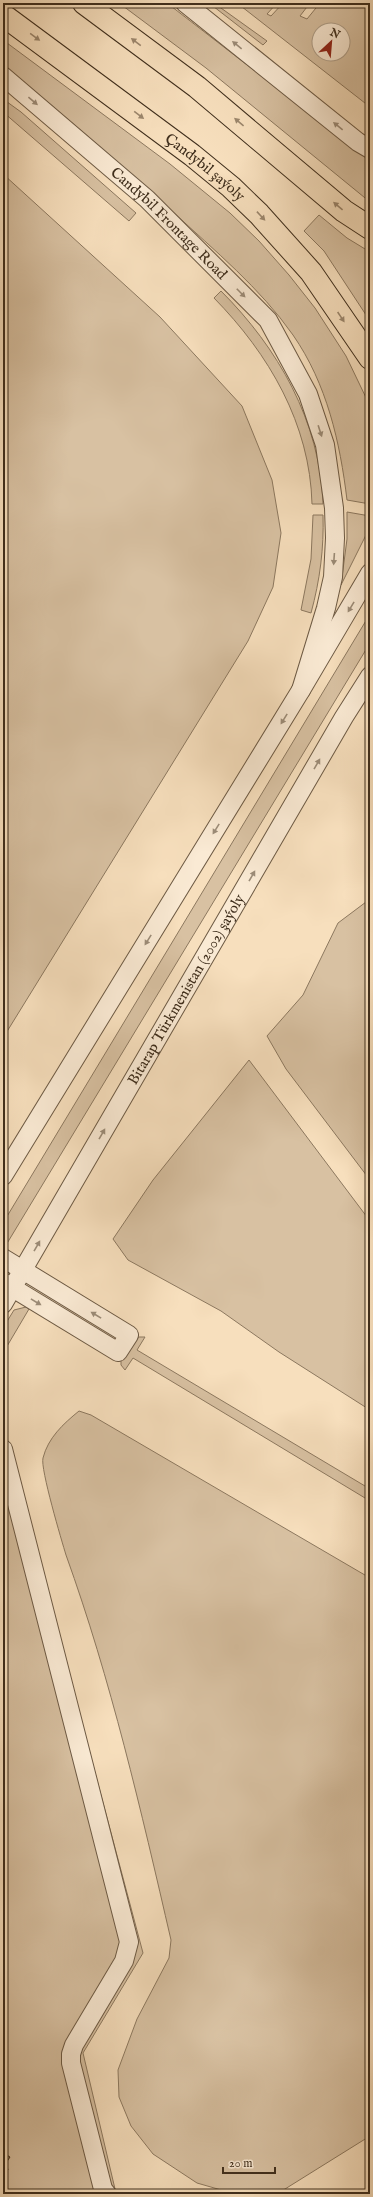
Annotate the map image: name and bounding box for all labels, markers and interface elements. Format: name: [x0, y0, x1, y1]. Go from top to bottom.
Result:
north arrow: [311, 22, 351, 62]
text: N: [327, 25, 343, 42]
one-way arrow: [29, 33, 40, 42]
one-way arrow: [131, 38, 142, 46]
one-way arrow: [232, 41, 242, 49]
one-way arrow: [27, 97, 38, 106]
one-way arrow: [133, 111, 144, 119]
one-way arrow: [233, 117, 244, 126]
one-way arrow: [333, 122, 344, 131]
street label: Çandybil şaýoly: [161, 129, 250, 206]
street label: Candybil Frontage Road: [107, 163, 232, 284]
one-way arrow: [333, 201, 343, 210]
one-way arrow: [256, 210, 265, 221]
one-way arrow: [236, 289, 246, 298]
one-way arrow: [337, 312, 345, 322]
one-way arrow: [317, 425, 323, 437]
one-way arrow: [331, 553, 338, 565]
one-way arrow: [347, 602, 355, 612]
one-way arrow: [280, 713, 287, 725]
one-way arrow: [314, 758, 321, 770]
one-way arrow: [212, 823, 219, 835]
one-way arrow: [248, 870, 255, 882]
street label: Bitarap Türkmenistan (2002) şaýoly: [123, 890, 249, 1088]
one-way arrow: [144, 934, 151, 946]
one-way arrow: [99, 1128, 106, 1140]
one-way arrow: [33, 1240, 40, 1252]
one-way arrow: [30, 1299, 42, 1306]
one-way arrow: [90, 1311, 101, 1318]
scale bar: [223, 2149, 275, 2175]
text: 20 m: [229, 2156, 252, 2171]

